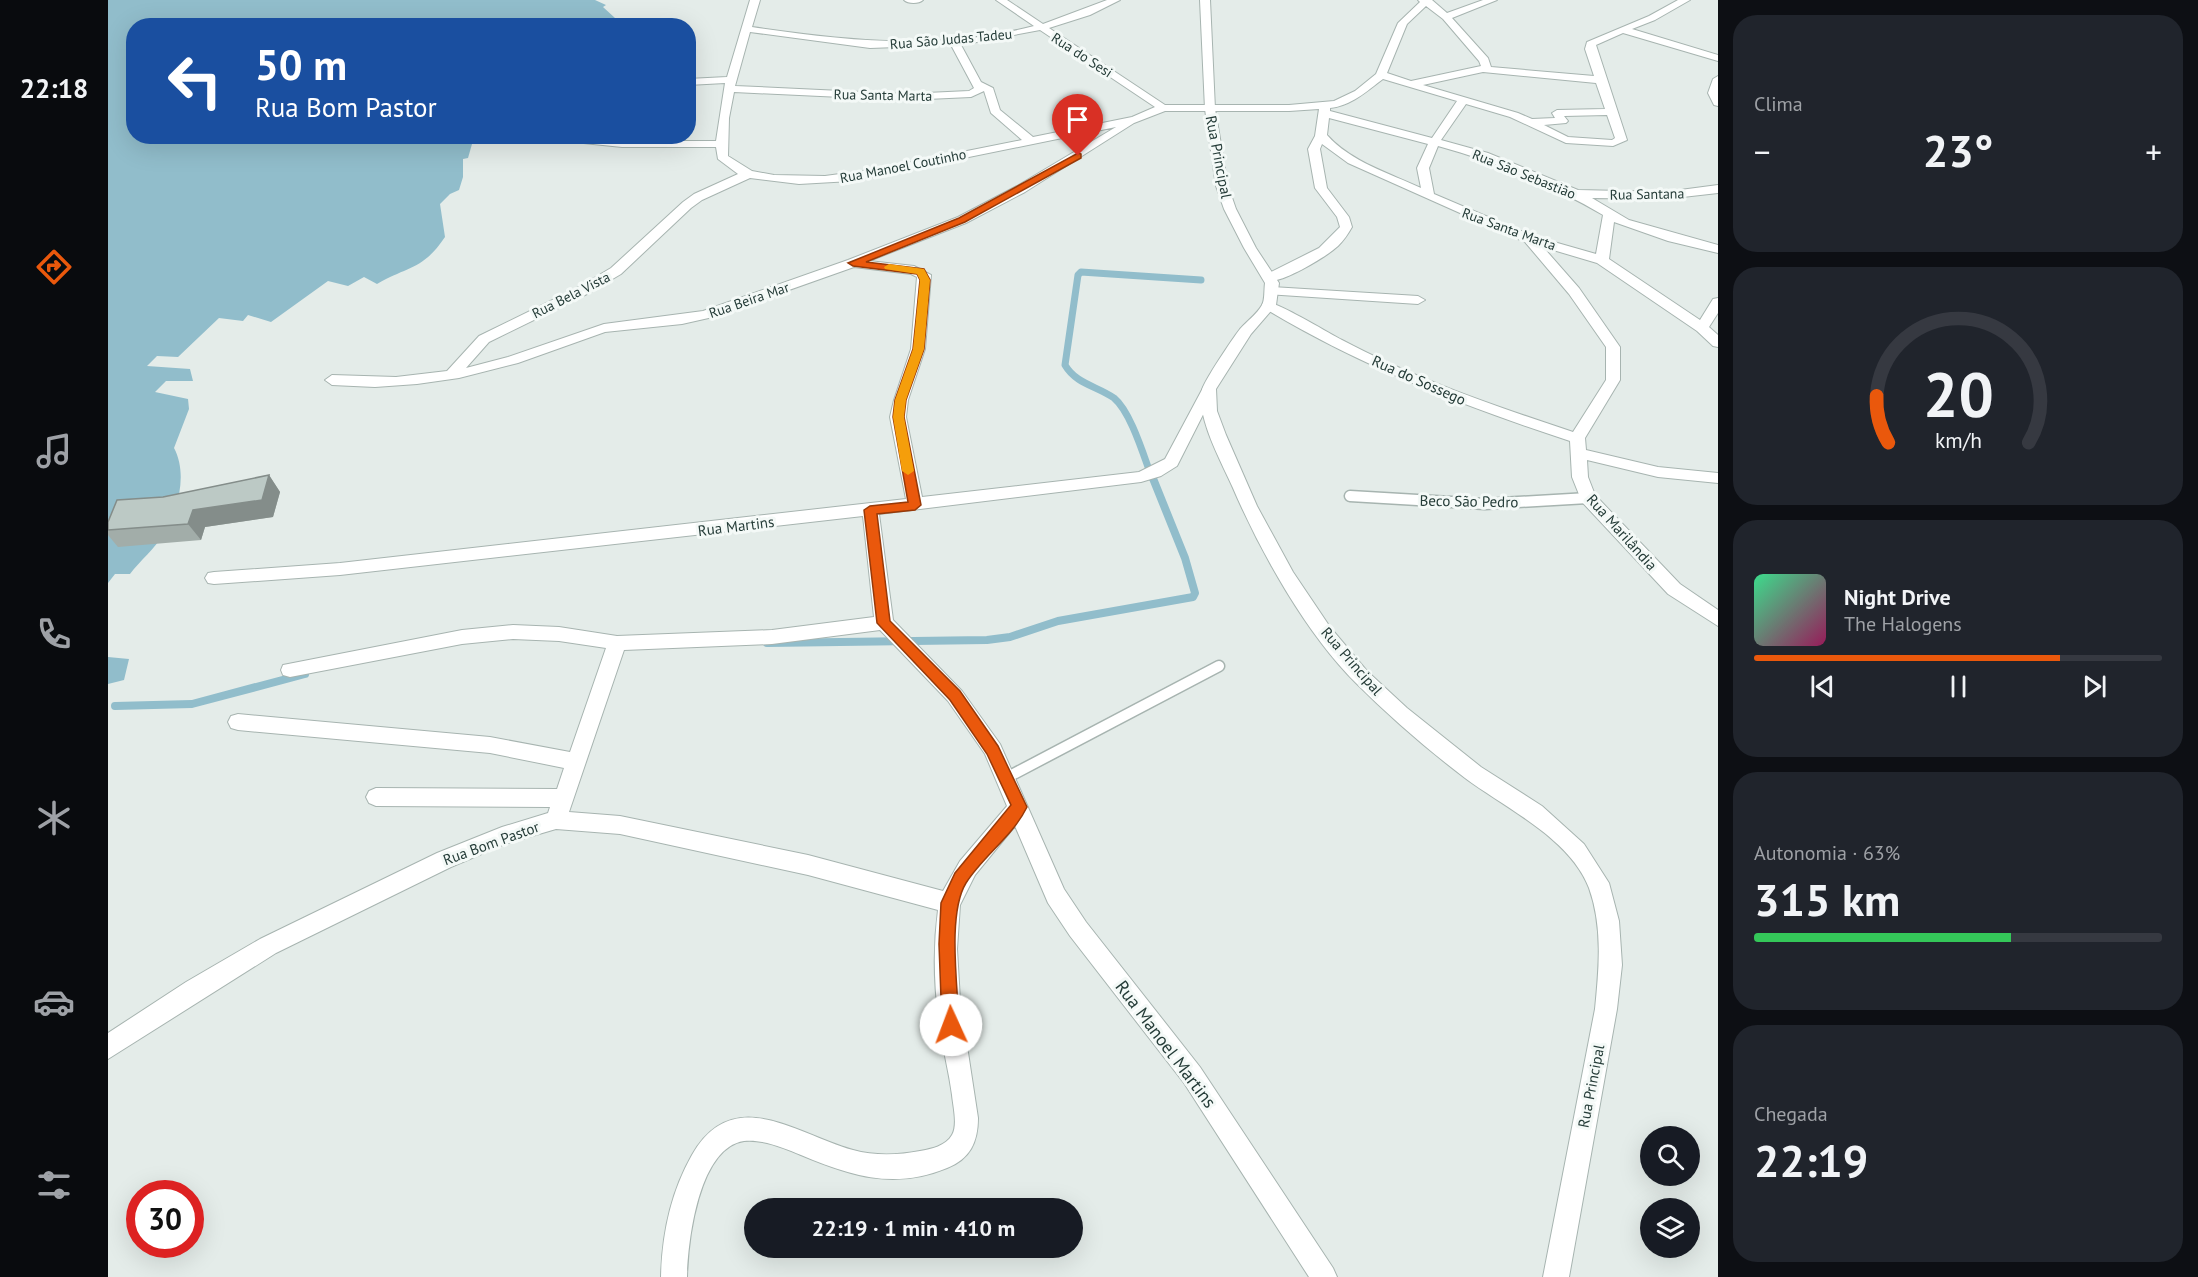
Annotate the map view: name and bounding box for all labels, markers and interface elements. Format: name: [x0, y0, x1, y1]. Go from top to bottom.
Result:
street label: Rua São Judas Tadeu: [889, 25, 1013, 53]
street label: Rua do Sesi: [1048, 29, 1116, 81]
text: 50 m: [255, 37, 347, 92]
icon: left: [156, 42, 234, 120]
text: 22:18: [20, 71, 88, 105]
street label: Rua Santa Marta: [833, 85, 933, 105]
text: Rua Bom Pastor: [255, 90, 437, 124]
text: Clima: [1754, 91, 1803, 117]
pin: [1052, 94, 1103, 156]
icon: arrive: [1061, 103, 1094, 136]
street label: Rua Principal: [1202, 114, 1236, 201]
text: 23°: [1923, 121, 1993, 179]
text: −: [1754, 130, 1771, 173]
text: +: [2145, 130, 2162, 173]
street label: Rua Manoel Coutinho: [838, 145, 968, 187]
street label: Rua São Sebastião: [1470, 145, 1578, 203]
street label: Rua Santana: [1609, 184, 1685, 204]
street label: Rua Santa Marta: [1460, 204, 1559, 254]
icon: directions: [33, 246, 75, 288]
street label: Rua Bela Vista: [529, 268, 613, 322]
street label: Rua Beira Mar: [707, 278, 792, 322]
street label: Rua do Sossego: [1369, 351, 1469, 409]
text: 20: [1923, 353, 1993, 434]
text: km/h: [1934, 427, 1981, 455]
icon: music: [33, 430, 75, 472]
street label: Rua Marilândia: [1583, 490, 1661, 574]
street label: Beco São Pedro: [1419, 491, 1519, 511]
street label: Rua Martins: [697, 512, 775, 540]
text: Night Drive: [1844, 583, 1951, 611]
text: The Halogens: [1844, 611, 1962, 637]
icon: phone: [33, 613, 75, 655]
street label: Rua Principal: [1317, 623, 1387, 699]
icon: previous: [1806, 670, 1839, 703]
icon: pause: [1942, 670, 1975, 703]
icon: next: [2078, 670, 2111, 703]
icon: climate: [33, 797, 75, 839]
street label: Rua Bom Pastor: [440, 817, 542, 869]
text: Autonomia · 63%: [1754, 840, 1900, 866]
text: 315 km: [1754, 870, 1900, 928]
street label: Rua Manoel Martins: [1110, 976, 1222, 1112]
icon: car: [33, 981, 75, 1023]
position arrow: [919, 993, 983, 1057]
street label: Rua Principal: [1574, 1042, 1608, 1129]
text: Chegada: [1754, 1101, 1828, 1127]
map controls: [1640, 1126, 1700, 1258]
button: search: [1640, 1126, 1700, 1186]
text: 22:19: [1754, 1131, 1868, 1189]
icon: filters: [33, 1164, 75, 1206]
speed limit sign: 30: [126, 1180, 204, 1258]
button: layers: [1640, 1198, 1700, 1258]
text: 22:19 · 1 min · 410 m: [812, 1214, 1015, 1242]

